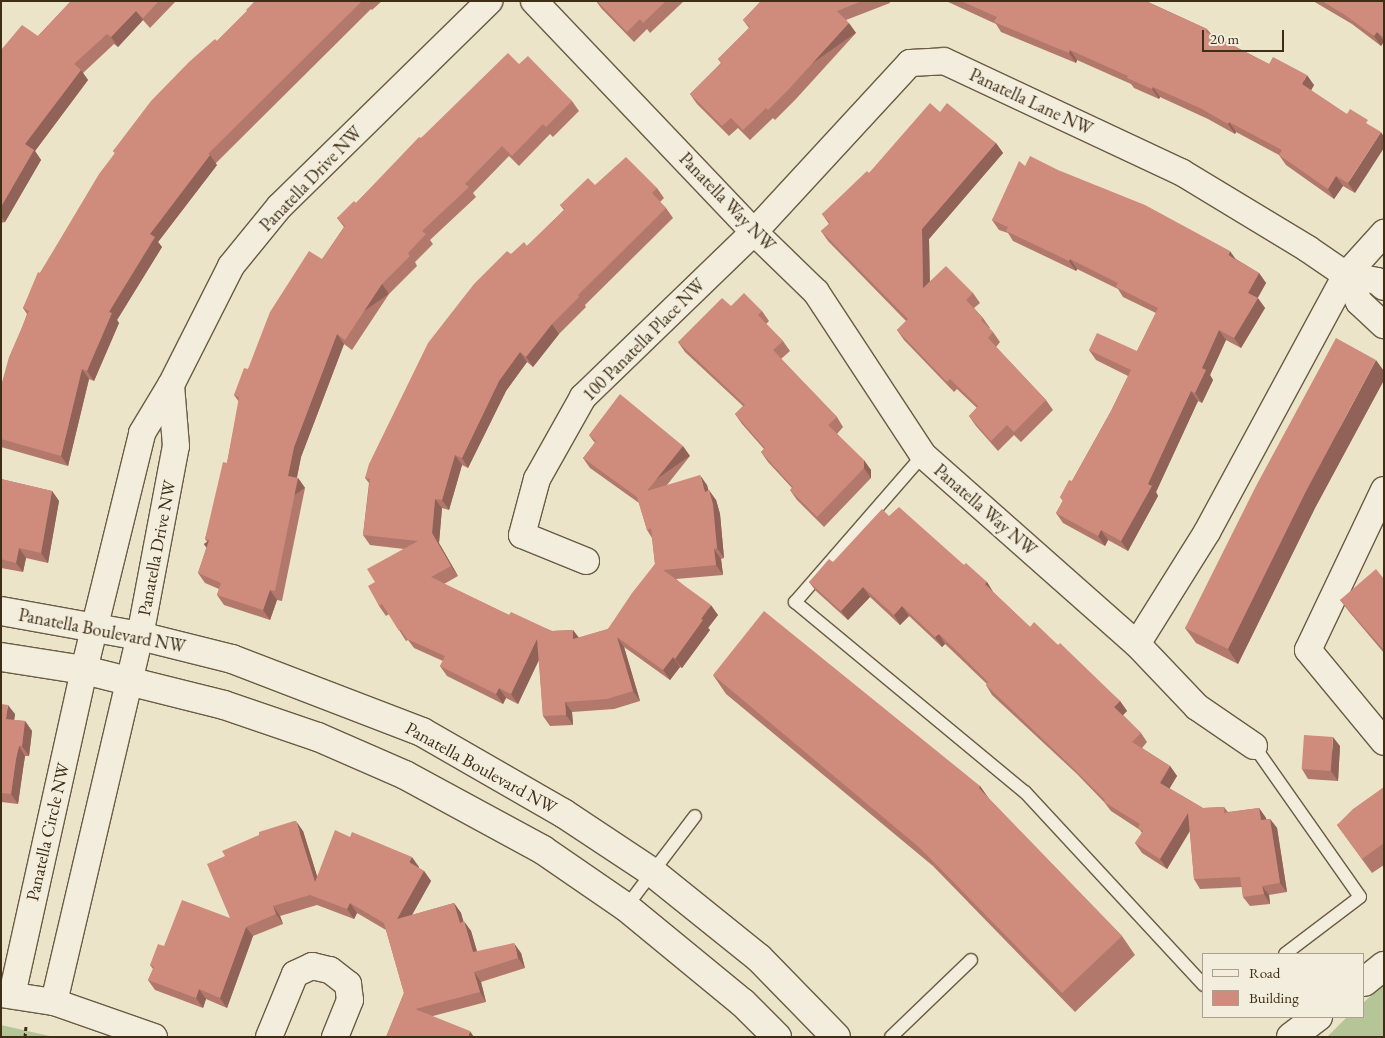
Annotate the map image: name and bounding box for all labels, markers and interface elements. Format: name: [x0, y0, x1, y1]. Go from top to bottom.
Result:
scale bar: [1205, 20, 1288, 52]
text: 20 m: [1210, 29, 1239, 48]
street label: Panatella Lane NW: [966, 64, 1096, 140]
street label: Panatella Drive NW: [255, 122, 367, 236]
street label: Panatella Way NW: [674, 148, 780, 256]
street label: 100 Panatella Place NW: [578, 274, 710, 406]
street label: Panatella Way NW: [929, 460, 1041, 560]
street label: Panatella Drive NW: [133, 478, 181, 618]
street label: Panatella Boulevard NW: [17, 604, 187, 658]
street label: Panatella Boulevard NW: [402, 717, 560, 819]
street label: Panatella Circle NW: [22, 761, 74, 903]
legend: [1202, 953, 1365, 1018]
text: Road: [1249, 963, 1280, 982]
text: Building: [1249, 988, 1299, 1007]

